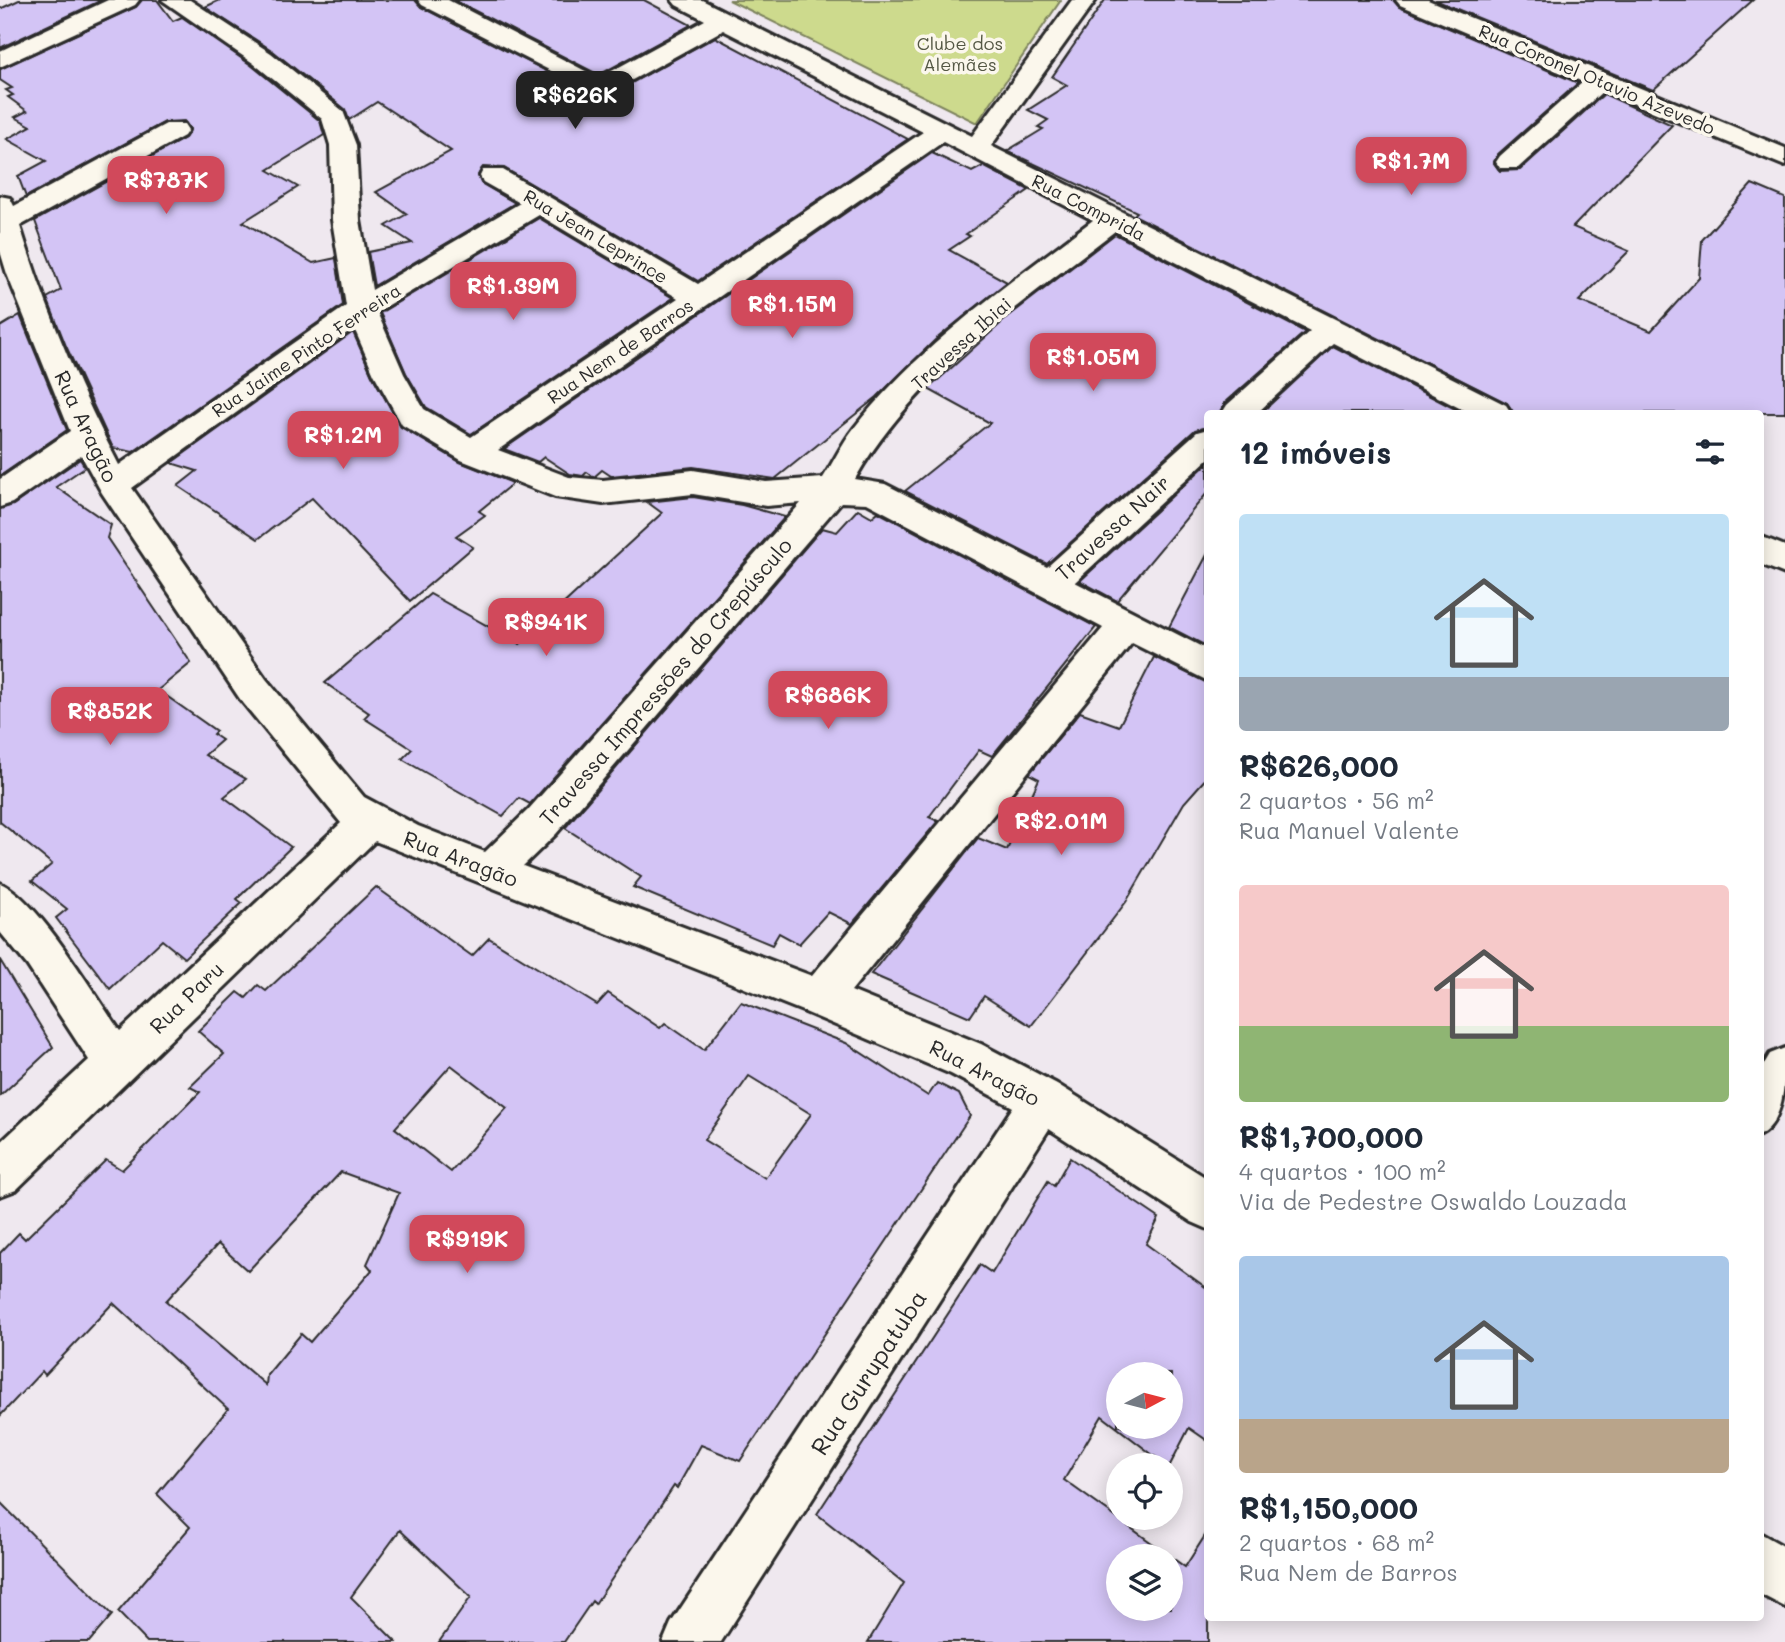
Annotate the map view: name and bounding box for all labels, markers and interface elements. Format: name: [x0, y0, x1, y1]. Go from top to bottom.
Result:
street label: Rua Coronel Otavio Azevedo: [1475, 18, 1719, 140]
park label: Clube dos Alemães: [917, 31, 1003, 76]
pin: R$626K: [518, 72, 632, 131]
text: R$626K: [532, 79, 618, 109]
pin: R$1.7M: [1354, 138, 1468, 197]
text: R$1.7M: [1372, 145, 1450, 175]
pin: R$787K: [109, 156, 223, 216]
text: R$787K: [123, 164, 209, 194]
street label: Rua Comprida: [1028, 168, 1150, 246]
street label: Rua Jean Leprince: [519, 183, 673, 289]
pin: R$1.39M: [448, 262, 578, 322]
text: R$1.39M: [466, 270, 560, 300]
street label: Rua Jaime Pinto Ferreira: [207, 278, 405, 422]
pin: R$1.15M: [727, 280, 857, 340]
text: R$1.15M: [747, 288, 837, 318]
street label: Travessa Ibiai: [906, 292, 1016, 394]
street label: Rua Nem de Barros: [542, 293, 698, 409]
pin: R$1.05M: [1028, 334, 1158, 393]
text: R$1.05M: [1046, 341, 1140, 371]
street label: Rua Aragão: [49, 366, 125, 486]
pin: R$1.2M: [286, 412, 400, 471]
text: R$1.2M: [304, 419, 382, 449]
text: 12 imóveis: [1239, 432, 1391, 472]
icon: filters: [1691, 433, 1729, 471]
street label: Travessa Nair: [1049, 468, 1175, 586]
street label: Travessa Impressões do Crepúsculo: [533, 532, 797, 830]
icon: home: [1421, 560, 1547, 686]
pin: R$941K: [489, 598, 603, 658]
text: R$941K: [504, 606, 588, 636]
pin: R$686K: [771, 672, 885, 731]
text: R$686K: [784, 679, 872, 709]
pin: R$852K: [53, 688, 167, 747]
text: R$852K: [67, 695, 153, 725]
text: R$626,000: [1239, 745, 1398, 785]
text: 2 quartos · 56 m²: [1239, 785, 1434, 815]
pin: R$2.01M: [996, 798, 1126, 857]
text: R$2.01M: [1014, 805, 1108, 835]
text: Rua Manuel Valente: [1239, 815, 1460, 845]
street label: Rua Aragão: [400, 824, 522, 892]
icon: home: [1421, 931, 1547, 1057]
street label: Rua Paru: [143, 955, 229, 1039]
street label: Rua Aragão: [925, 1033, 1045, 1111]
text: R$1,700,000: [1239, 1116, 1423, 1156]
text: 4 quartos · 100 m²: [1239, 1156, 1446, 1186]
text: Via de Pedestre Oswaldo Louzada: [1239, 1186, 1628, 1216]
pin: R$919K: [410, 1216, 524, 1275]
text: R$919K: [425, 1223, 509, 1253]
street label: Rua Gurupatuba: [803, 1283, 933, 1461]
icon: home: [1421, 1302, 1547, 1428]
north arrow: [1106, 1362, 1183, 1438]
map controls: [1106, 1362, 1183, 1621]
button: locate: [1106, 1453, 1183, 1530]
text: R$1,150,000: [1239, 1487, 1418, 1527]
text: 2 quartos · 68 m²: [1239, 1527, 1434, 1557]
button: layers: [1106, 1544, 1183, 1621]
text: Rua Nem de Barros: [1239, 1557, 1458, 1587]

